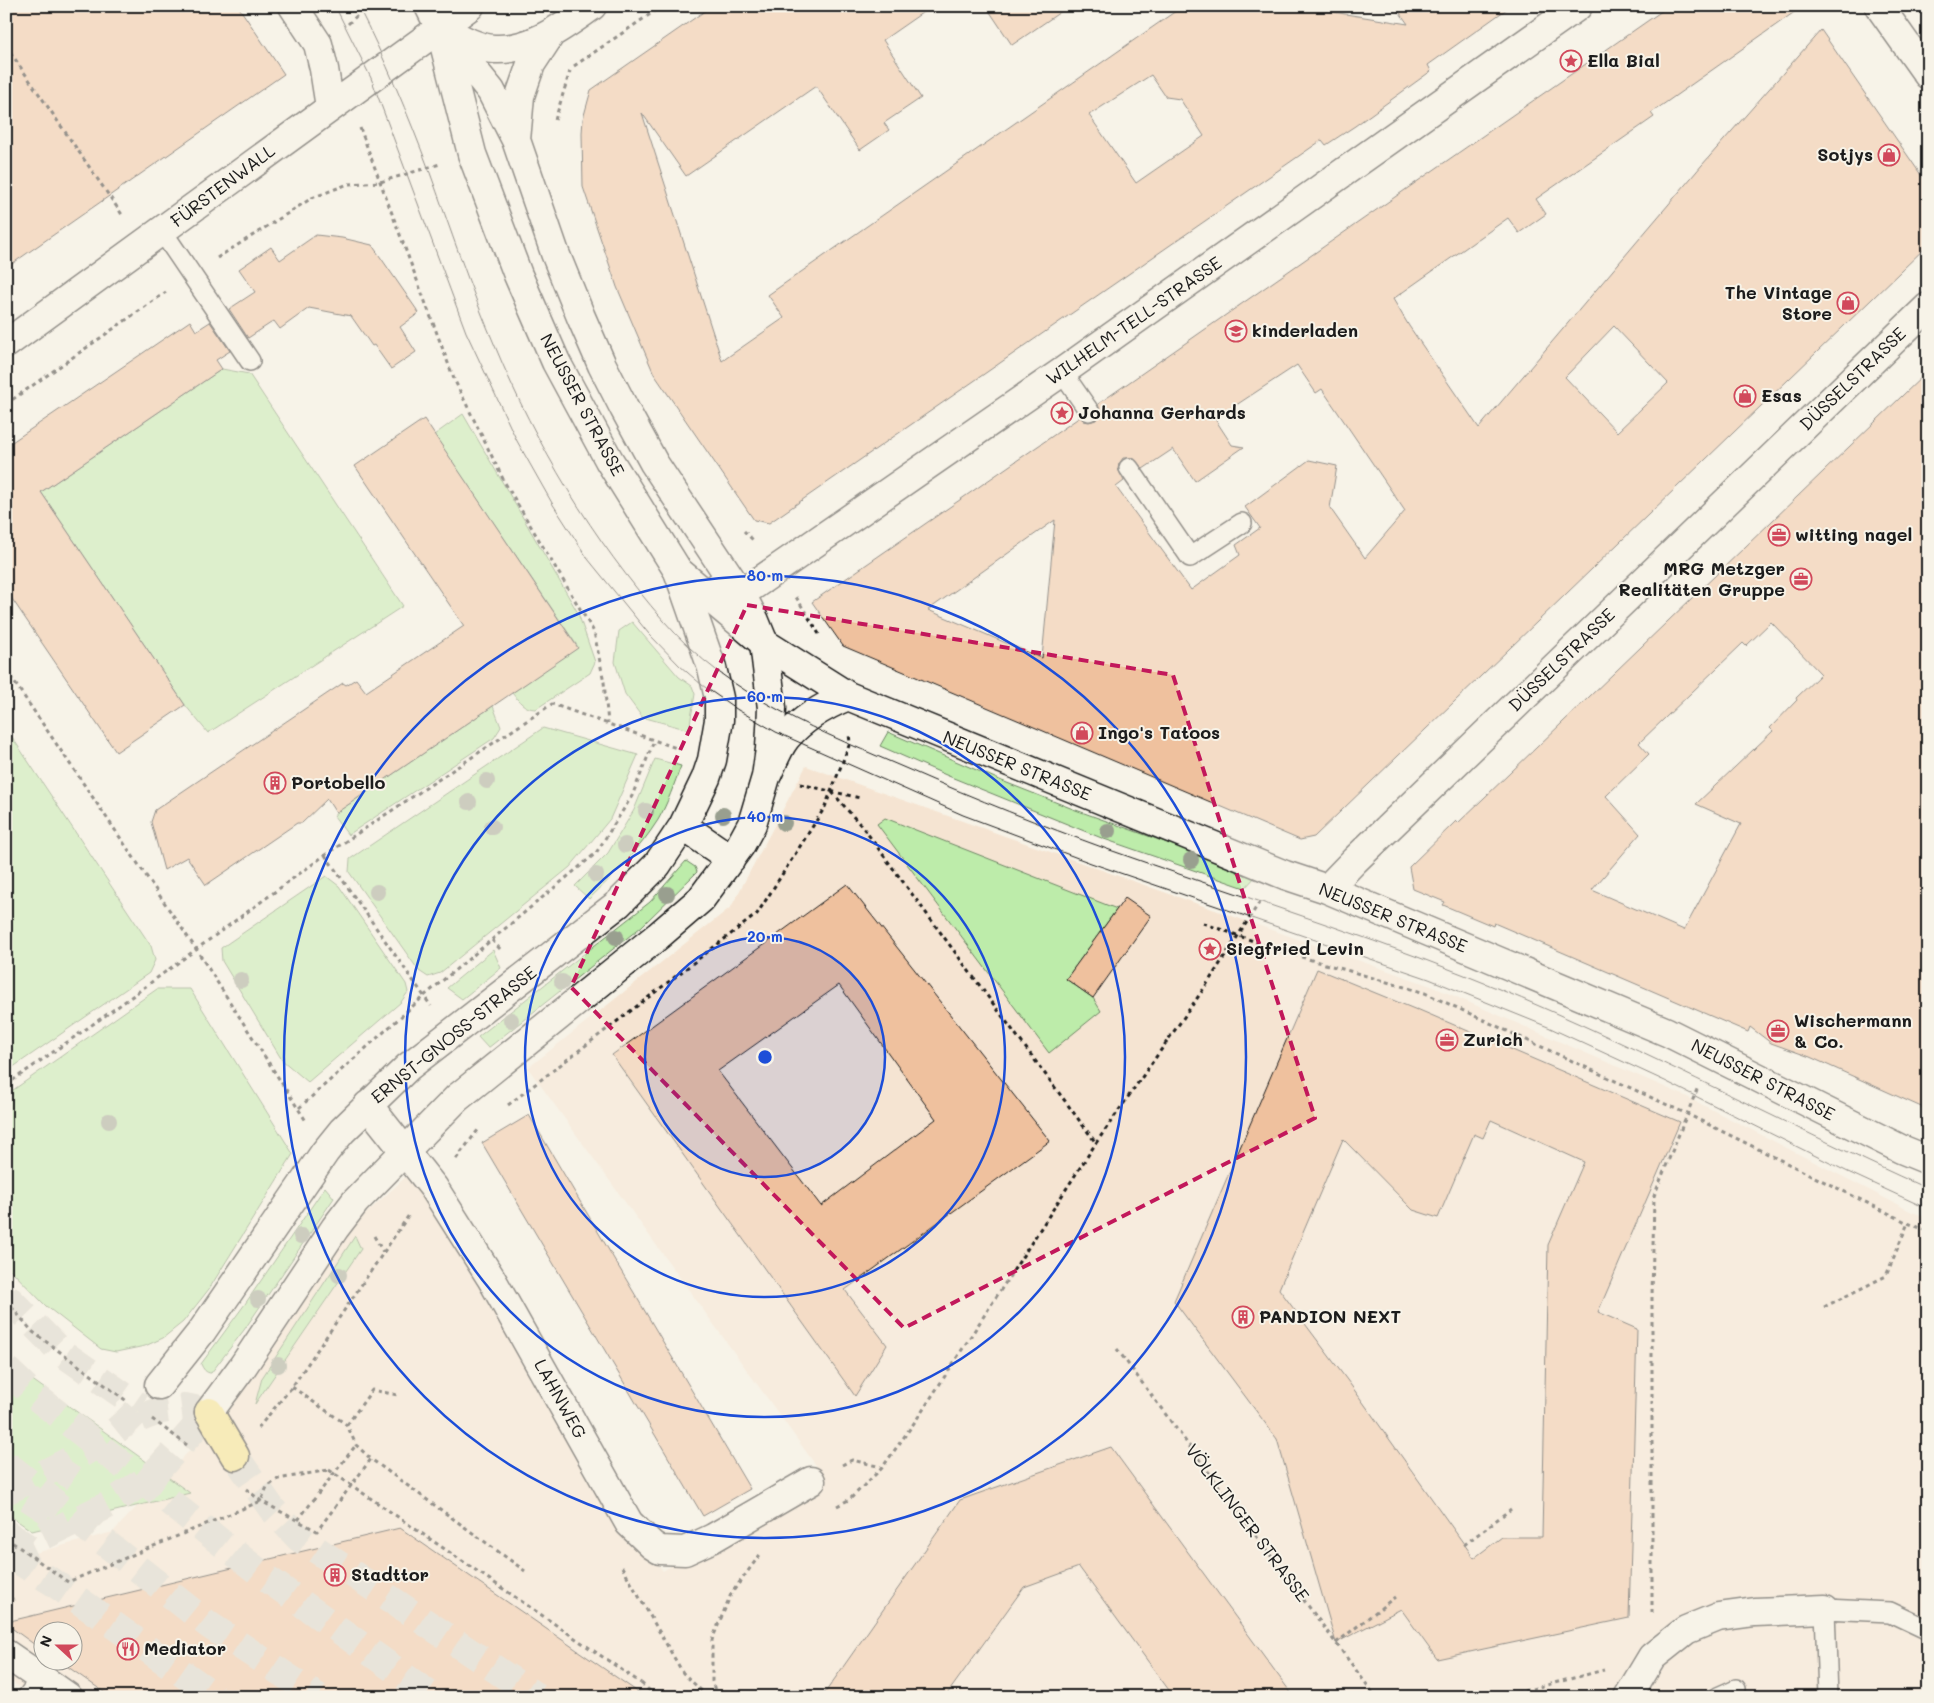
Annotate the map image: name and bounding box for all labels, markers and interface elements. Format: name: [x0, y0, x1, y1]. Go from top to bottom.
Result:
place label: Ella Bial: [1587, 48, 1660, 72]
place icon: Ella Bial: [1559, 49, 1583, 73]
street label: FÜRSTENWALL: [165, 138, 280, 232]
place label: Sotjys: [1817, 142, 1873, 166]
shop icon: Sotjys: [1877, 143, 1901, 167]
street label: WILHELM-TELL-STRASSE: [1041, 250, 1226, 390]
place label: The Vintage Store: [1725, 280, 1832, 325]
shop icon: The Vintage Store: [1836, 291, 1860, 315]
place label: kinderladen: [1252, 318, 1358, 342]
school or university icon: kinderladen: [1224, 319, 1248, 343]
street label: DÜSSELSTRASSE: [1794, 321, 1911, 435]
street label: NEUSSER STRASSE: [535, 329, 631, 480]
place label: Esas: [1761, 383, 1802, 407]
shop icon: Esas: [1733, 384, 1757, 408]
place label: Johanna Gerhards: [1078, 400, 1246, 424]
place icon: Johanna Gerhards: [1050, 401, 1074, 425]
place label: witting nagel: [1795, 522, 1912, 546]
office icon: witting nagel: [1767, 523, 1791, 547]
place label: MRG Metzger Realitäten Gruppe: [1618, 556, 1785, 601]
text: 80 m: [747, 565, 783, 585]
office icon: MRG Metzger Realitäten Gruppe: [1789, 567, 1813, 591]
street label: DÜSSELSTRASSE: [1503, 602, 1620, 716]
text: 60 m: [747, 686, 783, 706]
place label: Ingo's Tatoos: [1098, 720, 1220, 744]
shop icon: Ingo's Tatoos: [1070, 721, 1094, 745]
street label: NEUSSER STRASSE: [940, 724, 1095, 806]
place label: Portobello: [291, 770, 385, 794]
building icon: Portobello: [263, 771, 287, 795]
text: 40 m: [747, 806, 783, 826]
street label: NEUSSER STRASSE: [1316, 876, 1471, 958]
text: 20 m: [747, 926, 783, 946]
place label: Siegfried Levin: [1226, 936, 1364, 960]
place icon: Siegfried Levin: [1198, 937, 1222, 961]
street label: ERNST-GNOSS-STRASSE: [366, 960, 541, 1108]
place label: Wischermann & Co.: [1794, 1008, 1912, 1053]
office icon: Wischermann & Co.: [1766, 1019, 1790, 1043]
place label: Zurich: [1463, 1027, 1523, 1051]
office icon: Zurich: [1435, 1028, 1459, 1052]
street label: NEUSSER STRASSE: [1688, 1032, 1839, 1126]
centre of rings: [756, 1048, 774, 1066]
place label: PANDION NEXT: [1259, 1304, 1401, 1328]
building icon: PANDION NEXT: [1231, 1305, 1255, 1329]
street label: LAHNWEG: [529, 1354, 593, 1443]
street label: VÖLKLINGER STRASSE: [1181, 1439, 1315, 1606]
place label: Stadttor: [351, 1562, 429, 1586]
building icon: Stadttor: [323, 1563, 347, 1587]
north arrow: [32, 1620, 82, 1670]
text: N: [35, 1633, 56, 1650]
place label: Mediator: [144, 1636, 226, 1660]
restaurant icon: Mediator: [116, 1637, 140, 1661]

